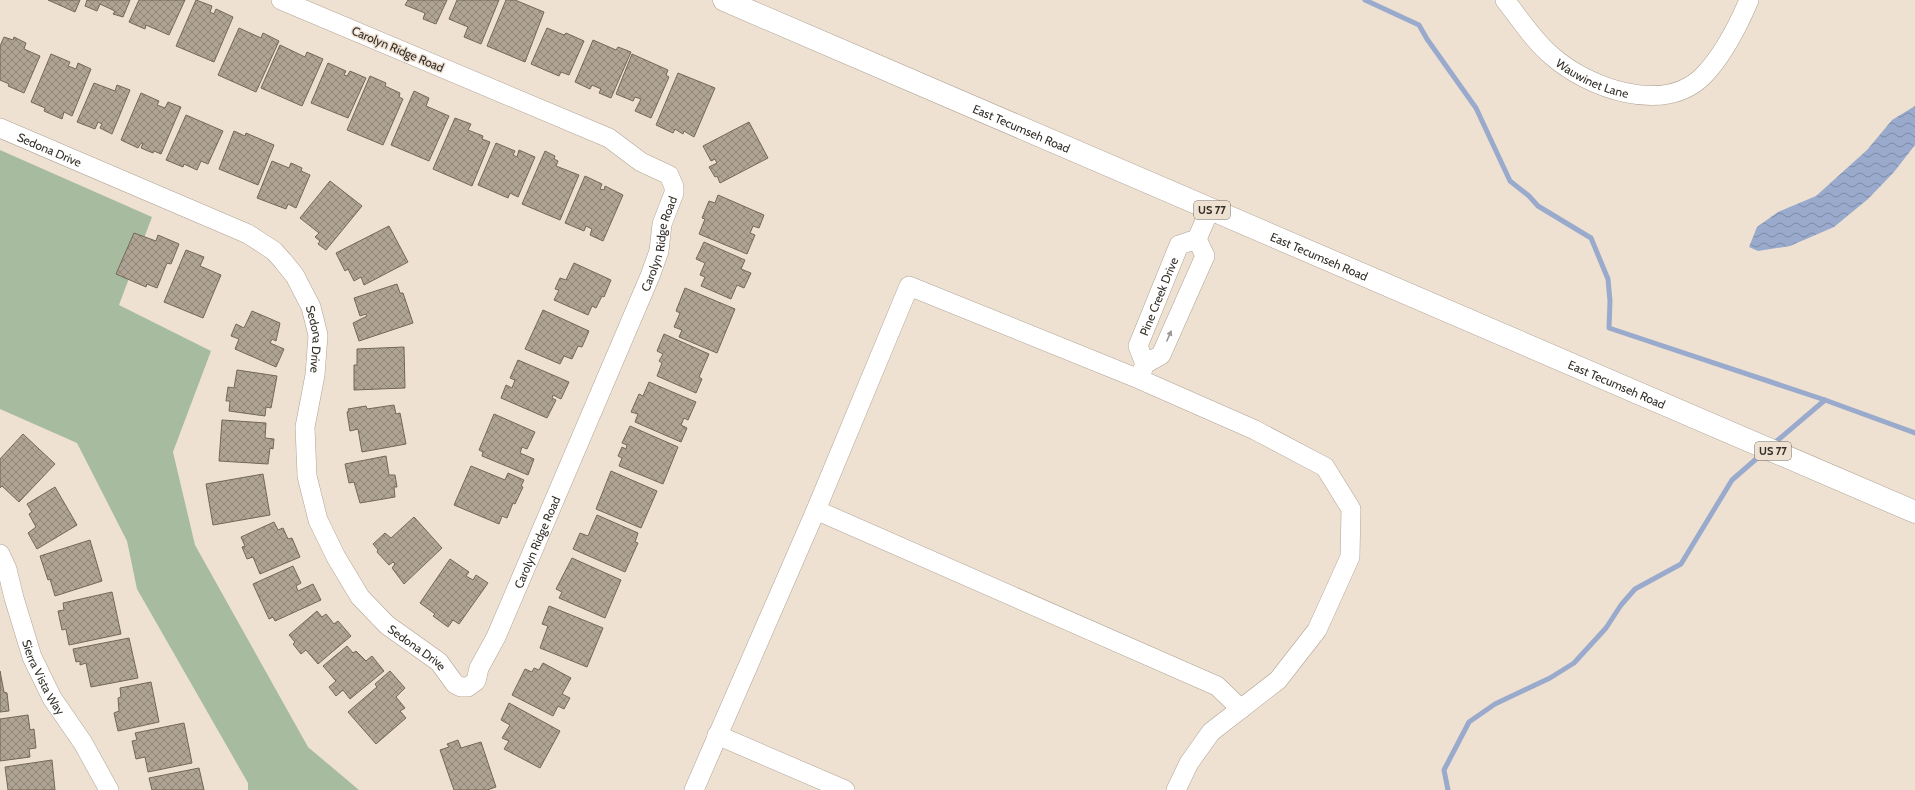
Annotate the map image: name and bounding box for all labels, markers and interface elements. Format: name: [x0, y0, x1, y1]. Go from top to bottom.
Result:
street label: Carolyn Ridge Road: [350, 23, 446, 75]
street label: Wauwinet Lane: [1553, 55, 1630, 101]
street label: East Tecumseh Road: [971, 100, 1073, 155]
street label: Sedona Drive: [15, 129, 84, 170]
street label: Carolyn Ridge Road: [637, 194, 680, 293]
road number: US 77: [1194, 201, 1230, 219]
street label: East Tecumseh Road: [1268, 228, 1370, 283]
street label: Pine Creek Drive: [1136, 255, 1181, 338]
street label: Sedona Drive: [303, 304, 326, 374]
one-way arrow: [1166, 331, 1172, 342]
street label: East Tecumseh Road: [1566, 356, 1668, 411]
road number: US 77: [1755, 442, 1791, 460]
street label: Carolyn Ridge Road: [510, 494, 563, 590]
street label: Sedona Drive: [385, 621, 450, 673]
street label: Sierra Vista Way: [20, 638, 69, 717]

